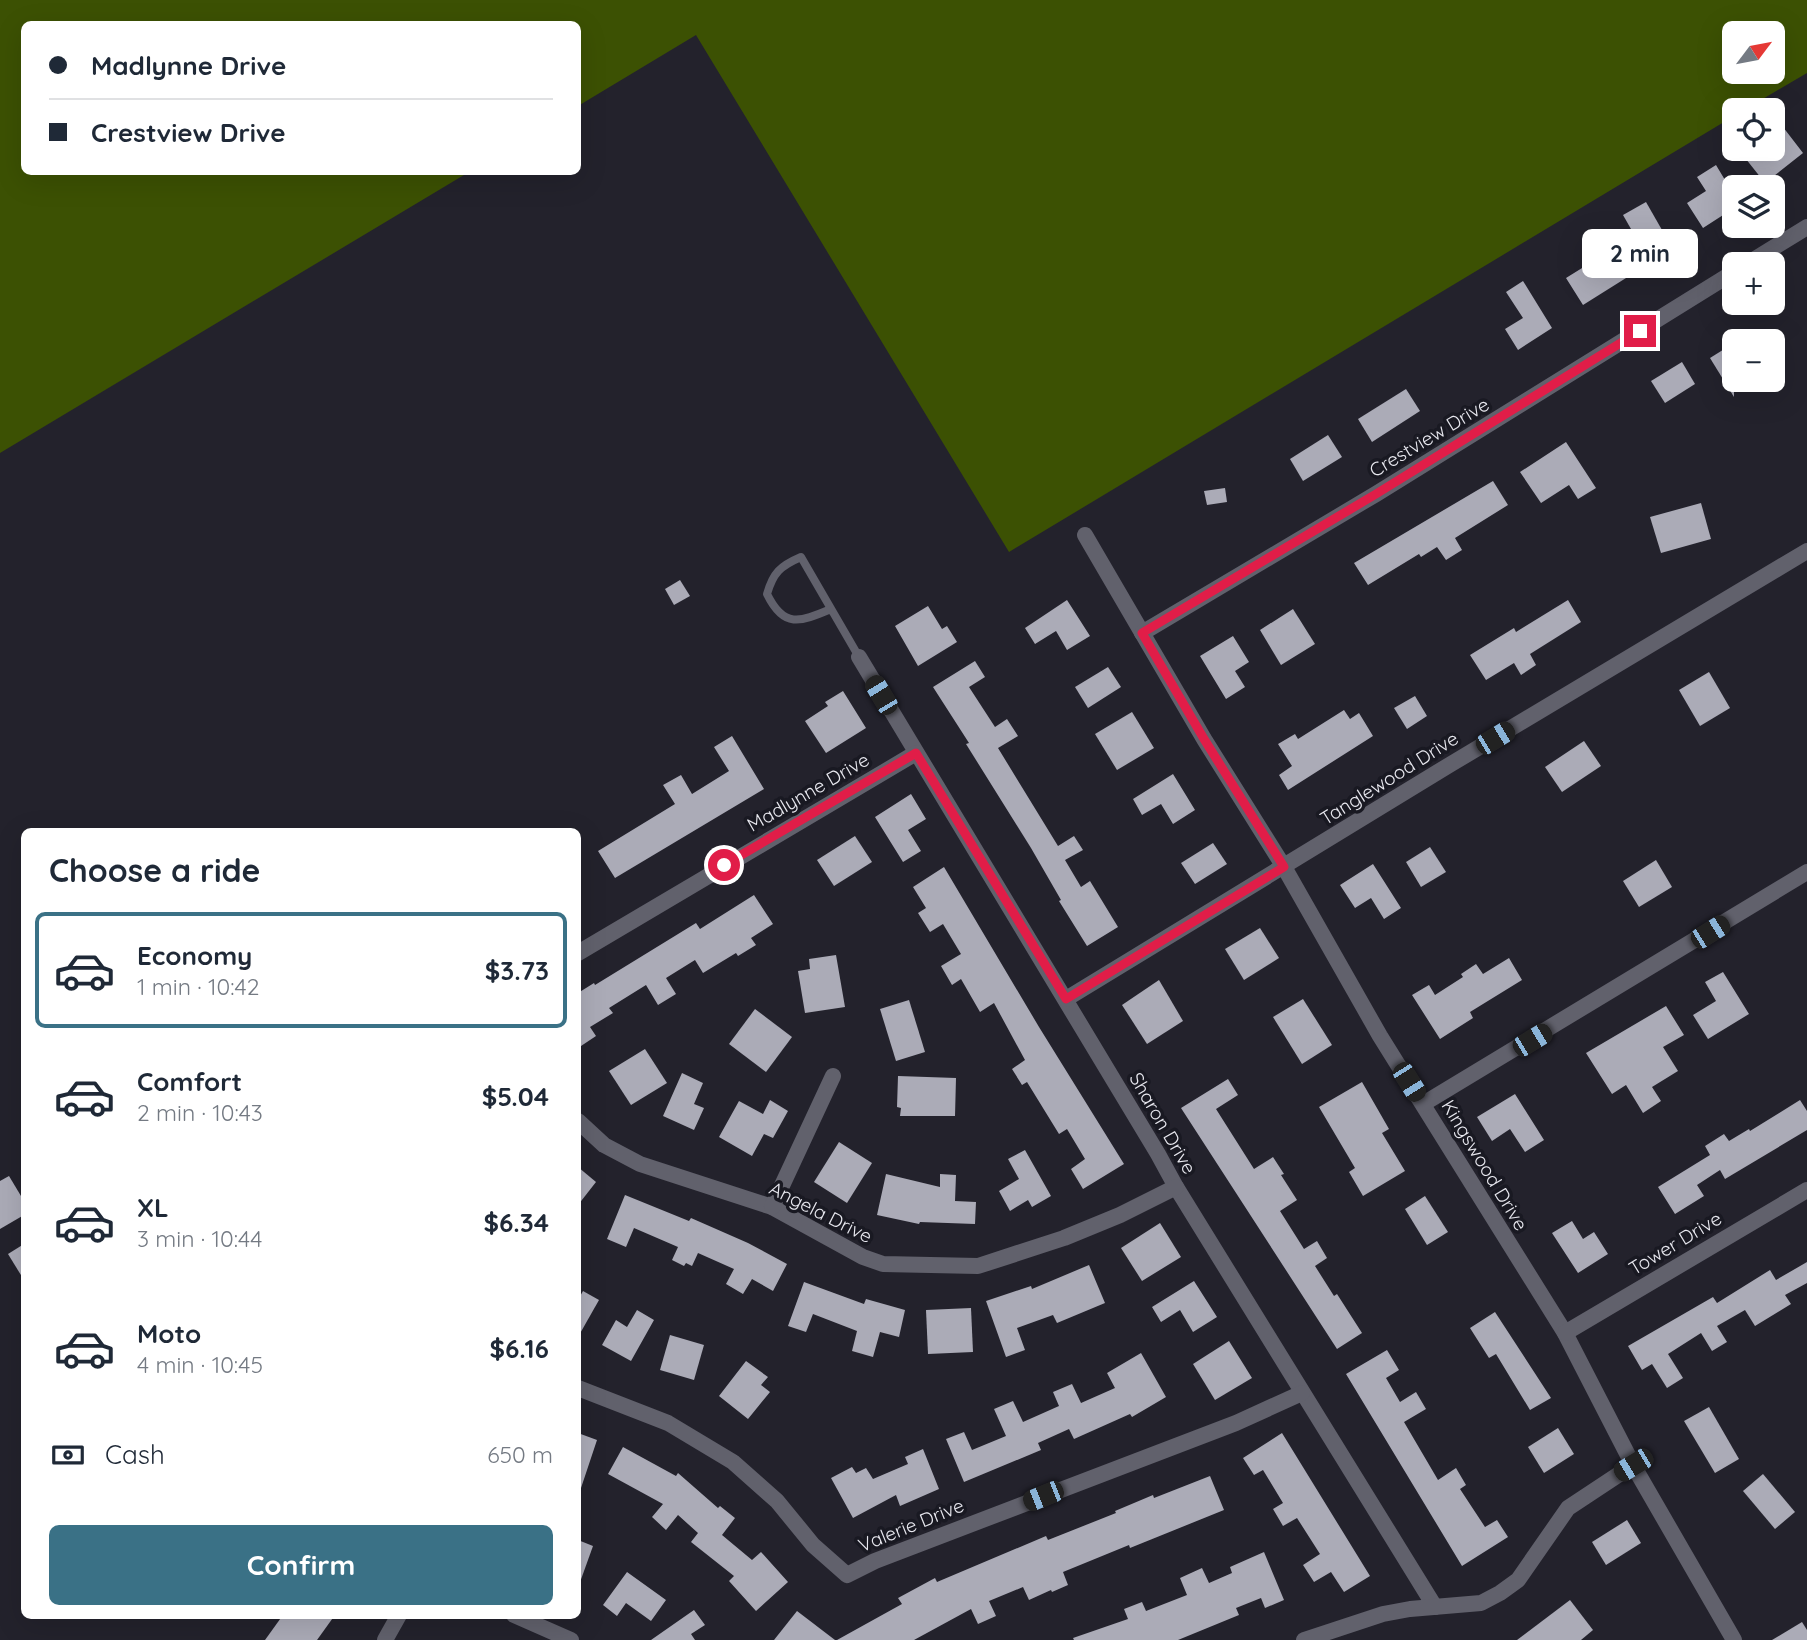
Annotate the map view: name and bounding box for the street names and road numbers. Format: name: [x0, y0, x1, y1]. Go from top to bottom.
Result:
street label: Crestview Drive: [1365, 392, 1493, 482]
street label: Tanglewood Drive: [1315, 726, 1463, 830]
street label: Madlynne Drive: [743, 747, 873, 837]
street label: Sharon Drive: [1124, 1068, 1202, 1178]
street label: Kingswood Drive: [1437, 1095, 1533, 1235]
street label: Angela Drive: [766, 1176, 876, 1248]
street label: Tower Drive: [1624, 1206, 1726, 1280]
street label: Valerie Drive: [855, 1493, 967, 1557]

